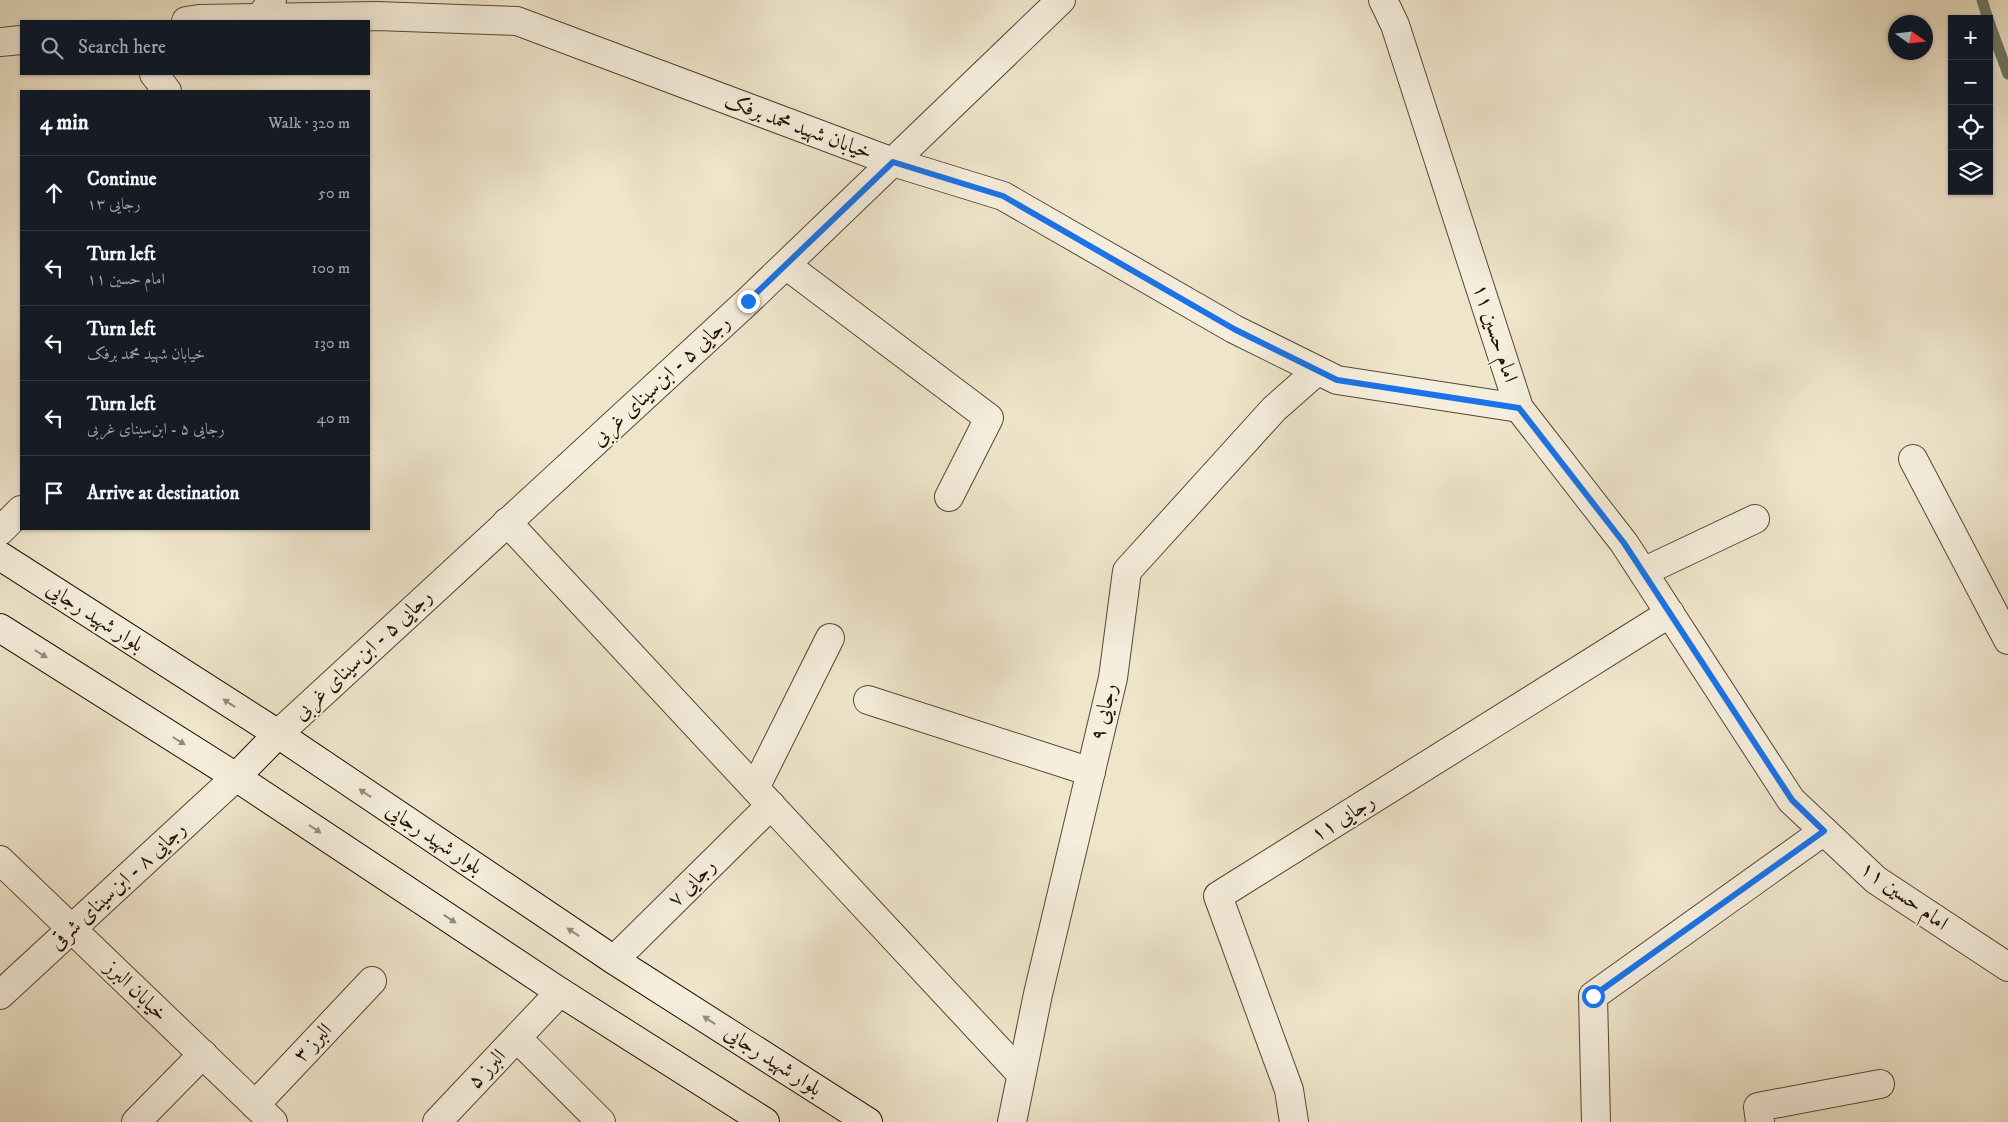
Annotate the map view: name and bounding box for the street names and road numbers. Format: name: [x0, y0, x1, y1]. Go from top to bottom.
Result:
street label: خیابان شهید محمد برفک: [721, 88, 875, 166]
street label: امام حسین ۱۱: [1463, 280, 1523, 387]
street label: رجایی ۵ - ابن‌سینای غربی: [586, 310, 737, 453]
street label: بلوار شهید رجایی: [41, 576, 149, 658]
street label: رجایی ۵ - ابن‌سینای غربی: [288, 584, 439, 727]
street label: رجایی ۹: [1085, 681, 1123, 743]
street label: رجایی ۱۱: [1306, 788, 1380, 848]
street label: بلوار شهید رجایی: [381, 797, 487, 881]
street label: رجایی ۸ - ابن‌سینای شرقی: [44, 816, 192, 956]
street label: رجایی ۷: [662, 853, 722, 913]
street label: امام حسین ۱۱: [1853, 855, 1953, 940]
street label: خیابان البرز: [98, 953, 173, 1027]
street label: البرز ۳: [288, 1018, 338, 1068]
street label: بلوار شهید رجایی: [719, 1020, 827, 1102]
street label: البرز ۵: [462, 1044, 512, 1094]

